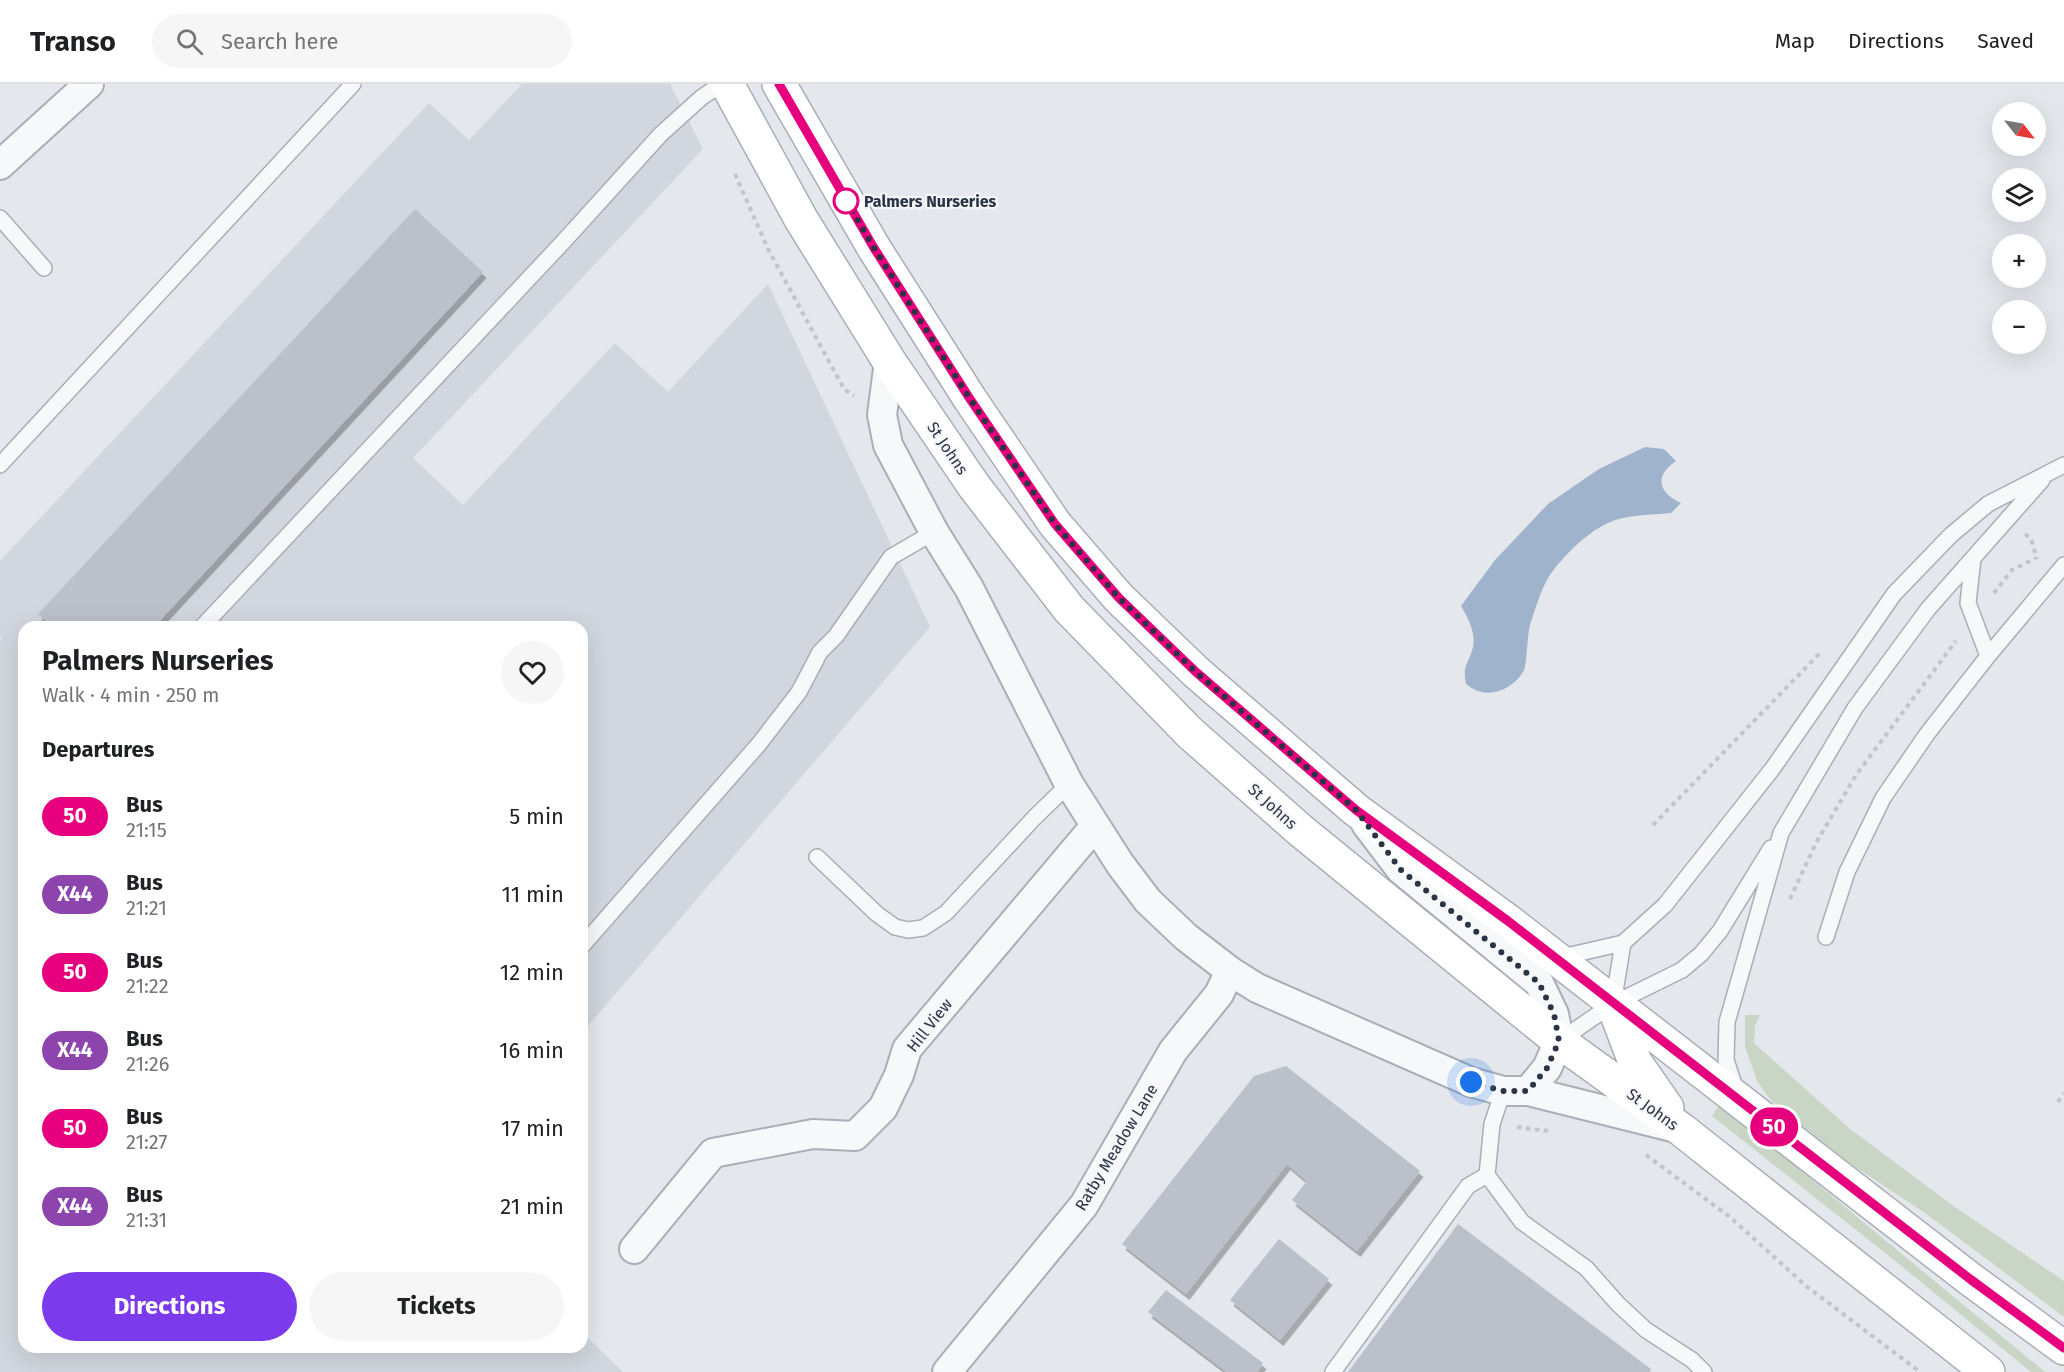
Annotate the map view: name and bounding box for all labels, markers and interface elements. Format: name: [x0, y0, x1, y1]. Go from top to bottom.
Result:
search box: [152, 14, 572, 68]
text: Transo: [30, 25, 116, 58]
icon: search: [173, 25, 206, 58]
text: Search here: [221, 28, 338, 55]
text: Map: [1775, 28, 1815, 54]
text: Directions: [1848, 28, 1944, 54]
text: Saved: [1977, 28, 2034, 54]
north arrow: [1992, 102, 2046, 156]
map controls: [1992, 102, 2046, 354]
button: layers: [1992, 168, 2046, 222]
marker: Palmers Nurseries: [833, 188, 859, 214]
place label: Palmers Nurseries: [864, 192, 997, 211]
button: +: [1992, 234, 2046, 288]
button: −: [1992, 300, 2046, 354]
street label: St Johns: [923, 418, 972, 478]
button: heart: [501, 641, 564, 704]
text: Palmers Nurseries: [42, 644, 273, 677]
text: Walk · 4 min · 250 m: [42, 683, 219, 707]
text: Departures: [42, 736, 154, 763]
street label: St Johns: [1244, 780, 1301, 833]
text: Bus: [126, 791, 163, 818]
text: 50: [63, 803, 87, 829]
text: 5 min: [509, 803, 564, 830]
text: 21:15: [126, 818, 167, 842]
text: Bus: [126, 869, 163, 896]
text: X44: [57, 881, 93, 907]
text: 11 min: [501, 881, 564, 908]
text: 21:21: [126, 896, 167, 920]
text: Bus: [126, 947, 163, 974]
text: 50: [63, 959, 87, 985]
text: 12 min: [500, 959, 564, 986]
text: 21:22: [126, 974, 169, 998]
street label: Hill View: [903, 994, 956, 1056]
text: Bus: [126, 1025, 163, 1052]
text: X44: [57, 1037, 93, 1063]
text: 16 min: [499, 1037, 564, 1064]
text: 21:26: [126, 1052, 169, 1076]
your location: [1456, 1067, 1486, 1097]
street label: Ratby Meadow Lane: [1071, 1080, 1162, 1214]
street label: St Johns: [1623, 1084, 1682, 1134]
text: Bus: [126, 1103, 163, 1130]
line badge: 50: [1747, 1108, 1801, 1146]
text: 50: [1762, 1114, 1786, 1140]
text: 50: [63, 1115, 87, 1141]
text: 17 min: [501, 1115, 564, 1142]
text: 21:27: [126, 1130, 167, 1154]
text: Bus: [126, 1181, 163, 1208]
text: X44: [57, 1193, 93, 1219]
text: 21 min: [500, 1193, 564, 1220]
text: 21:31: [126, 1208, 167, 1232]
button: Directions: [42, 1272, 297, 1341]
button: Tickets: [309, 1272, 564, 1341]

